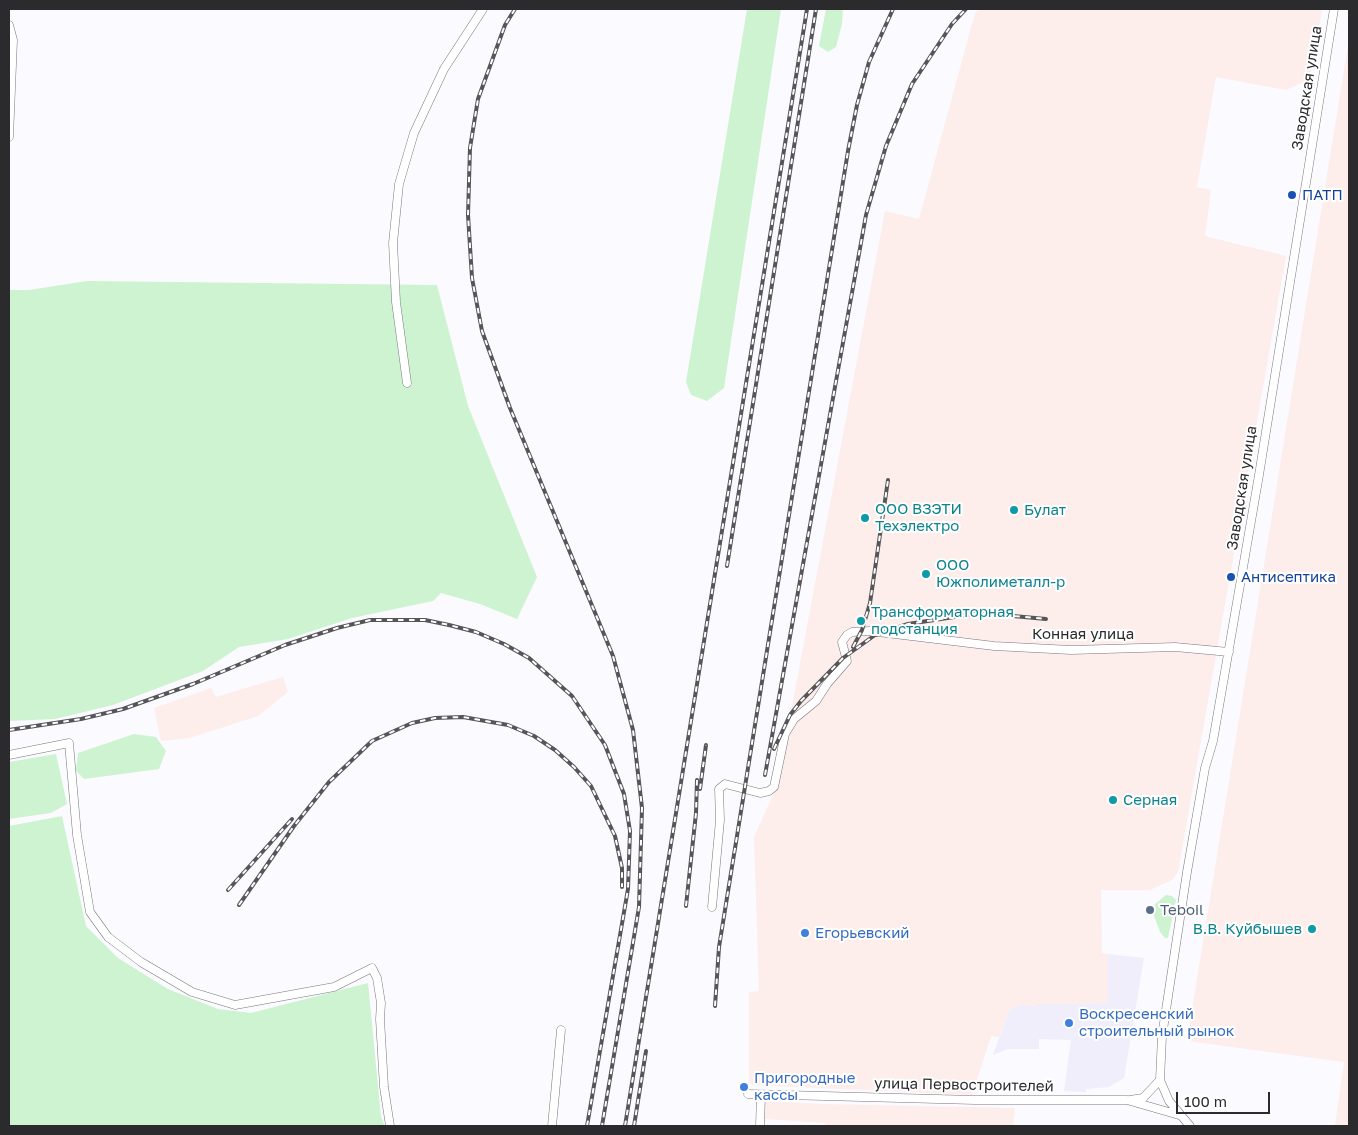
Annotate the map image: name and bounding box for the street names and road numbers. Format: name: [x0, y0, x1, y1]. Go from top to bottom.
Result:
street label: Заводская улица: [1288, 24, 1326, 152]
street label: Заводская улица: [1223, 424, 1261, 552]
street label: Конная улица: [1032, 625, 1134, 643]
street label: улица Первостроителей: [874, 1074, 1054, 1096]

